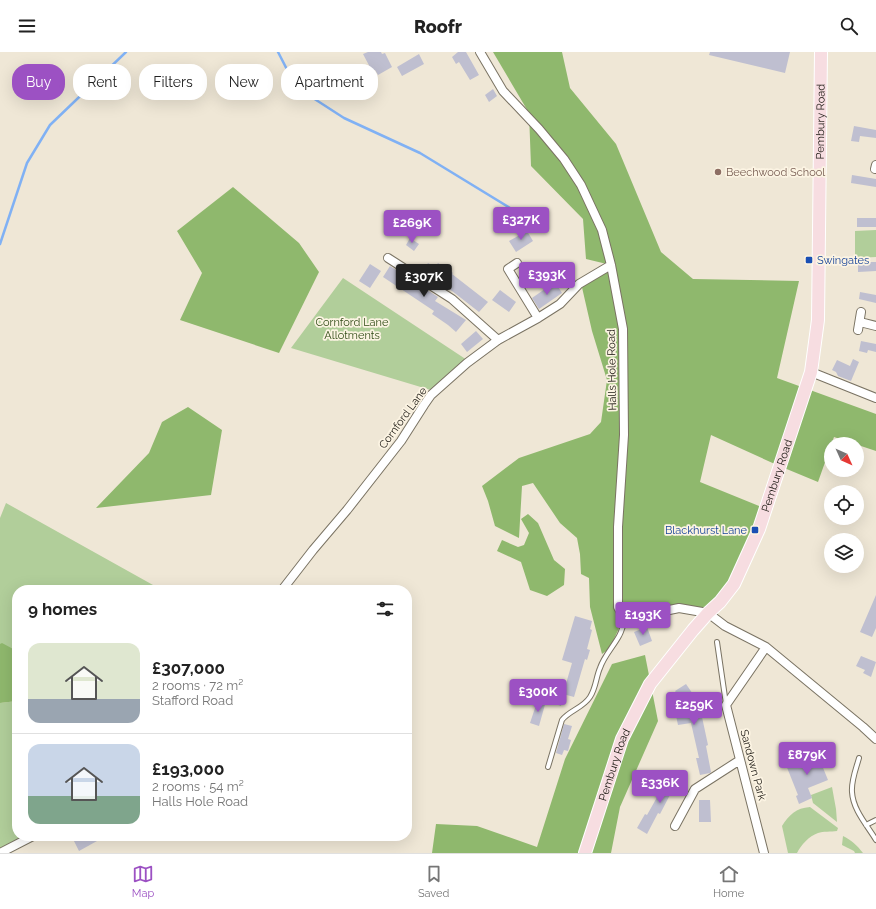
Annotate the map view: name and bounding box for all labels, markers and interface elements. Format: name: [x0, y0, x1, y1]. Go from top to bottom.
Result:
icon: menu: [16, 15, 38, 37]
icon: search: [838, 15, 860, 37]
text: Roofr: [414, 16, 462, 37]
chip: Buy: [12, 64, 65, 100]
chip: Rent: [73, 64, 131, 100]
chip: Filters: [139, 64, 207, 100]
chip: New: [215, 64, 273, 100]
chip: Apartment: [281, 64, 378, 100]
street label: Pembury Road: [813, 84, 827, 159]
place label: Beechwood School: [726, 166, 825, 179]
marker: Beechwood School: [713, 167, 723, 177]
pin: £327K: [493, 207, 549, 241]
pin: £269K: [384, 210, 440, 244]
text: £327K: [502, 212, 540, 227]
text: £269K: [393, 215, 431, 230]
place label: Swingates: [817, 254, 869, 267]
marker: Swingates: [804, 255, 814, 265]
pin: £393K: [519, 262, 575, 296]
pin: £307K: [396, 264, 452, 298]
text: £393K: [528, 267, 566, 282]
text: £307K: [405, 269, 443, 284]
park label: Cornford Lane Allotments: [316, 316, 389, 342]
street label: Halls Hole Road: [605, 329, 619, 411]
street label: Cornford Lane: [376, 384, 430, 451]
north arrow: [824, 437, 864, 477]
map controls: [824, 437, 864, 573]
street label: Pembury Road: [759, 438, 795, 513]
button: locate: [824, 485, 864, 525]
place label: Blackhurst Lane: [665, 524, 748, 537]
marker: Blackhurst Lane: [750, 525, 760, 535]
button: layers: [824, 533, 864, 573]
icon: filters: [374, 598, 396, 620]
text: 9 homes: [28, 599, 97, 619]
pin: £193K: [615, 602, 671, 636]
text: £193K: [624, 607, 662, 622]
text: £307,000: [152, 658, 225, 678]
icon: home: [60, 659, 108, 707]
text: 2 rooms · 72 m²: [152, 678, 243, 693]
pin: £300K: [510, 679, 566, 713]
text: £300K: [518, 684, 558, 699]
pin: £259K: [666, 692, 722, 726]
text: Stafford Road: [152, 693, 233, 708]
text: £259K: [675, 697, 713, 712]
street label: Pembury Road: [596, 726, 633, 802]
street label: Sandown Park: [737, 728, 769, 802]
pin: £879K: [779, 742, 835, 776]
text: £879K: [788, 747, 826, 762]
text: £193,000: [152, 759, 224, 779]
icon: home: [60, 760, 108, 808]
pin: £336K: [632, 770, 688, 804]
text: £336K: [641, 775, 679, 790]
text: 2 rooms · 54 m²: [152, 779, 244, 794]
text: Halls Hole Road: [152, 794, 248, 809]
tab: Map: [132, 863, 154, 900]
tab: Saved: [418, 863, 449, 900]
tab: Home: [713, 863, 744, 900]

